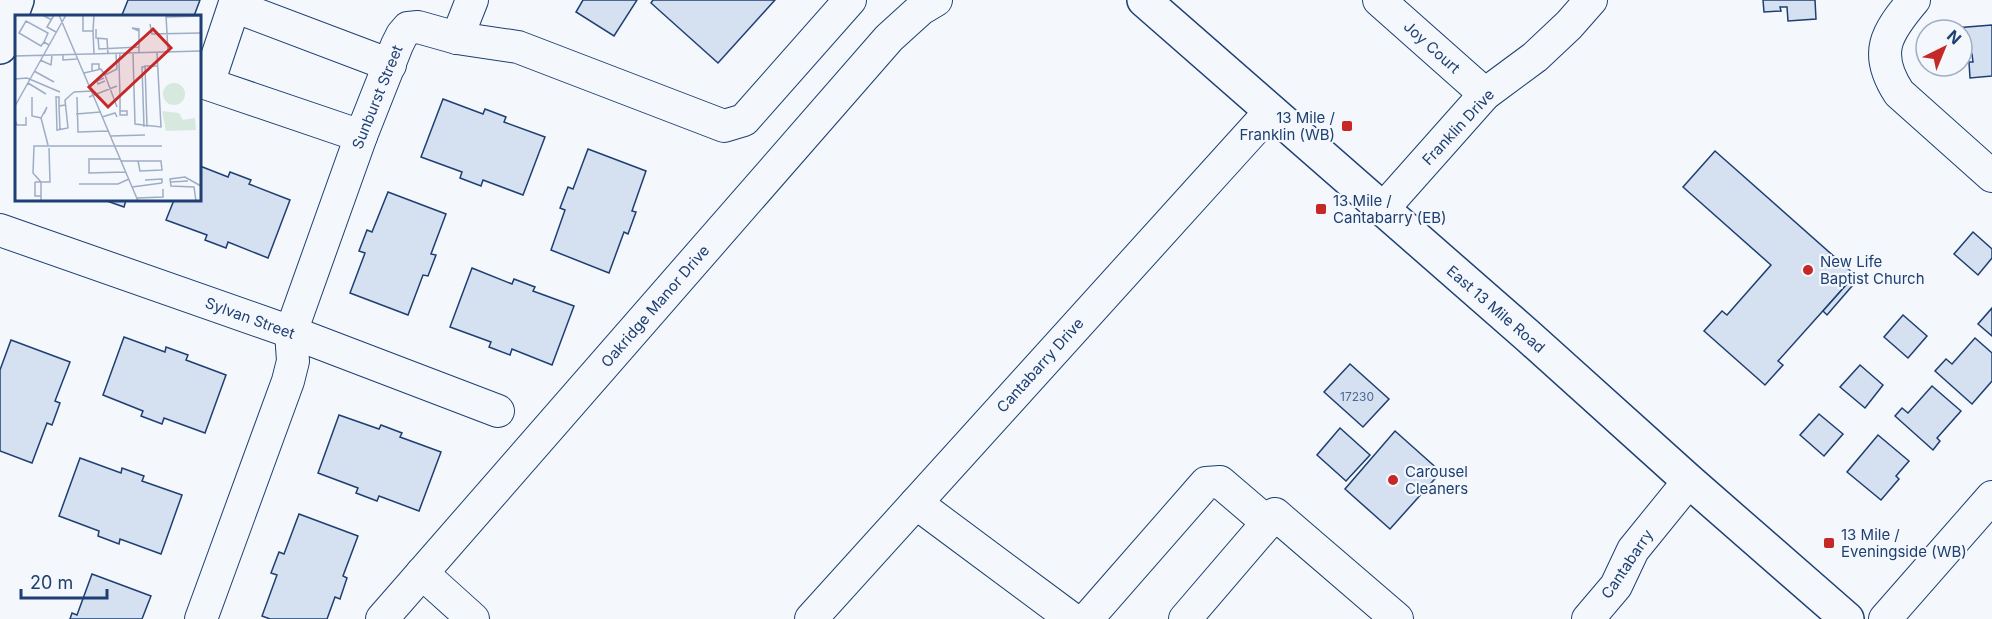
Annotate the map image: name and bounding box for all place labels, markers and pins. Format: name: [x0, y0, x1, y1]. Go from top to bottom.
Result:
place label: 13 Mile / Franklin (WB): [1240, 108, 1336, 144]
marker: 13 Mile / Franklin (WB): [1340, 119, 1354, 133]
place label: 13 Mile / Cantabarry (EB): [1333, 191, 1447, 227]
marker: 13 Mile / Cantabarry (EB): [1314, 202, 1328, 216]
place label: New Life Baptist Church: [1820, 252, 1925, 288]
marker: New Life Baptist Church: [1801, 263, 1815, 277]
place label: Carousel Cleaners: [1405, 462, 1468, 498]
marker: Carousel Cleaners: [1386, 473, 1400, 487]
place label: 13 Mile / Eveningside (WB): [1841, 525, 1967, 561]
marker: 13 Mile / Eveningside (WB): [1822, 536, 1836, 550]

